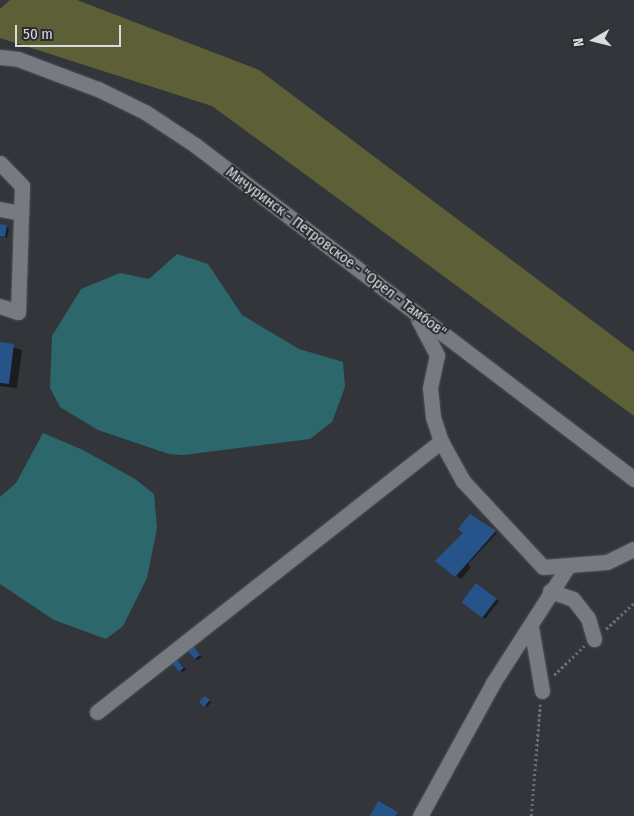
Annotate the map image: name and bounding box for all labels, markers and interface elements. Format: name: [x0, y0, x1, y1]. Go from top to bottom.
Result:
scale bar: [18, 15, 124, 47]
north arrow: [569, 15, 619, 65]
text: 50 m: [23, 25, 53, 43]
text: N: [570, 37, 588, 48]
street label: Мичуринск - Петровское - "Орел - Тамбов": [222, 163, 450, 341]

